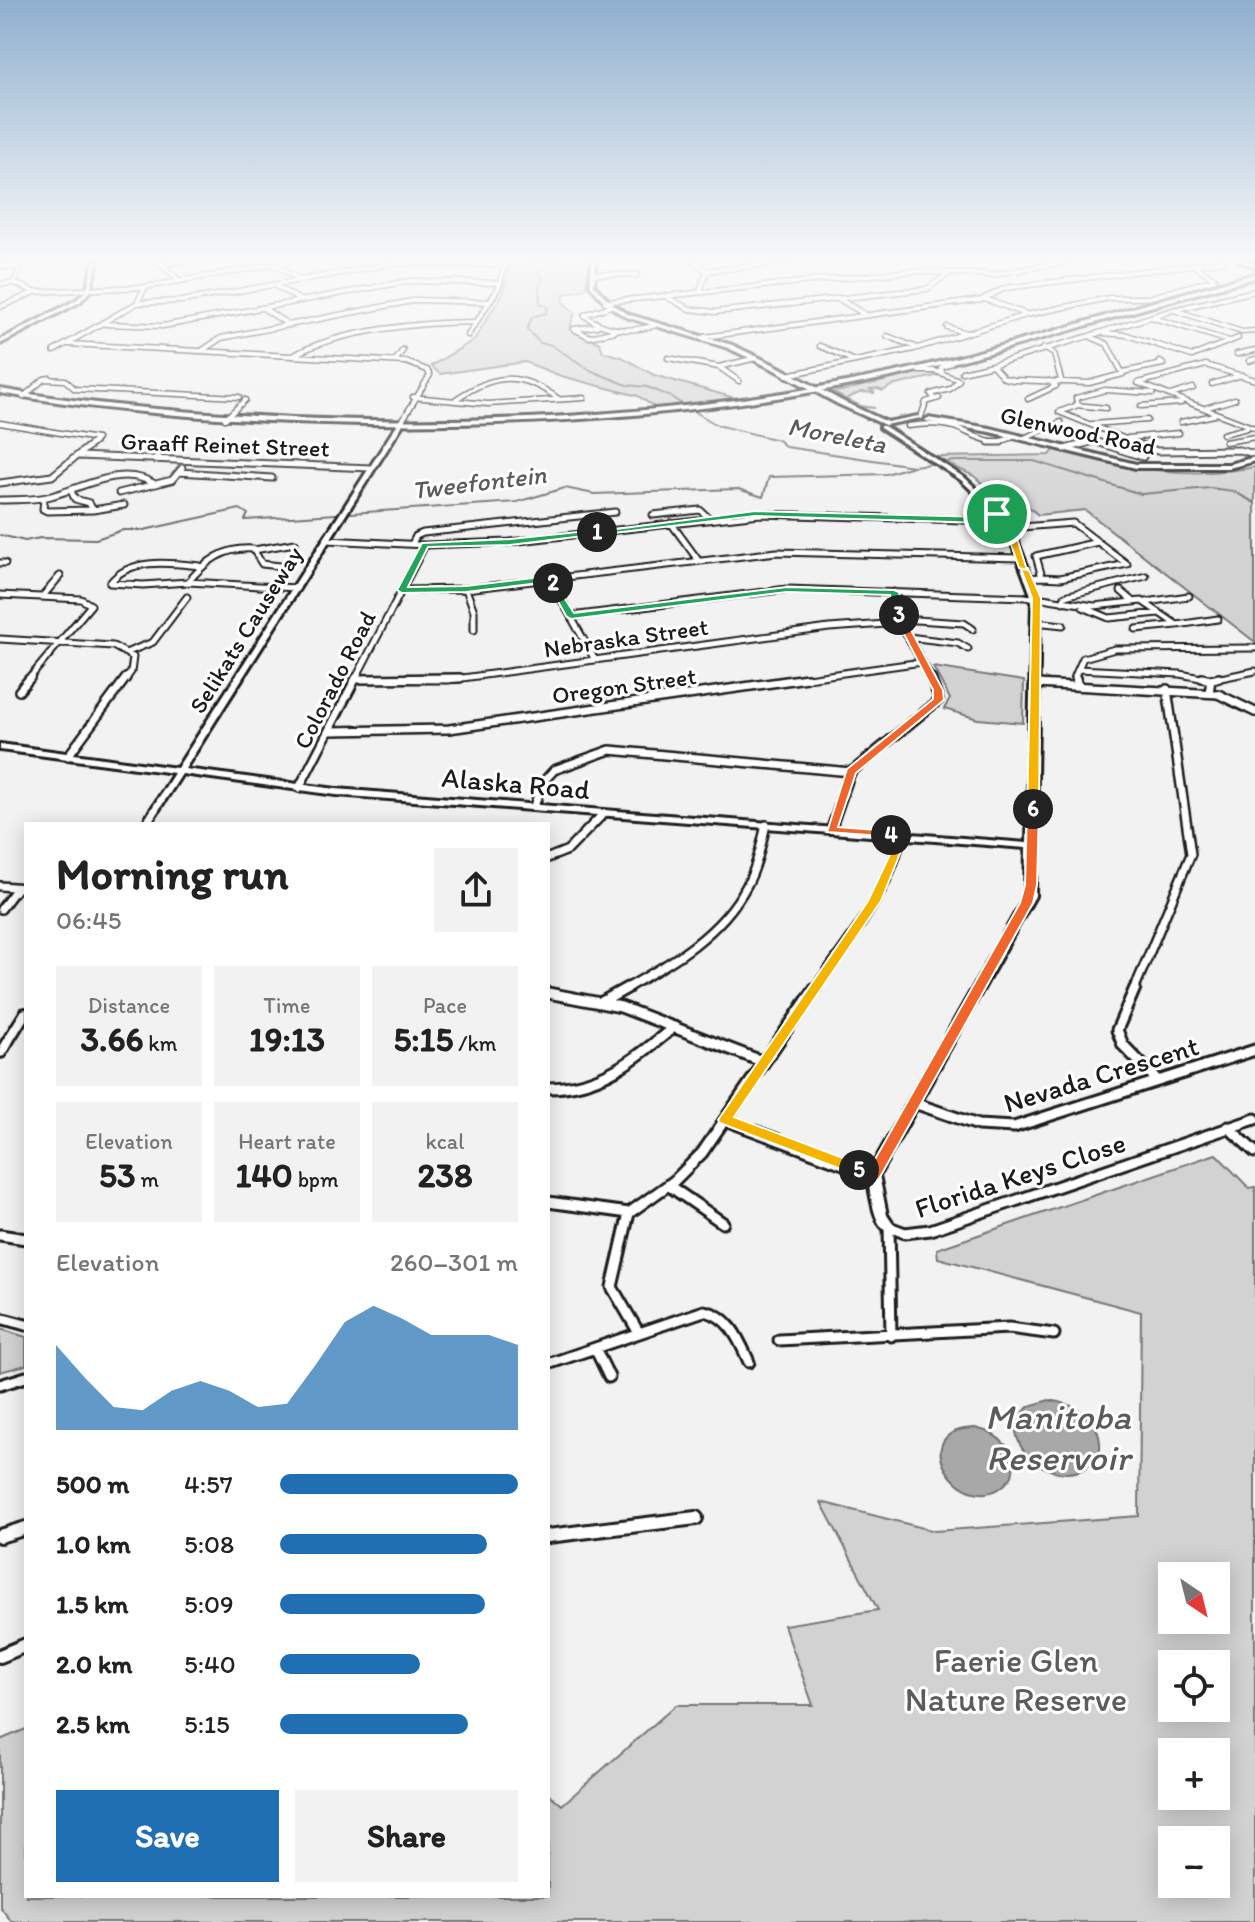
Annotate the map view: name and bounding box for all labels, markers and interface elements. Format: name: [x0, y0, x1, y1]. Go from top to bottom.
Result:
street label: Glenwood Road: [998, 400, 1159, 461]
water label: Moreleta: [785, 410, 889, 460]
street label: Graaff Reinet Street: [120, 426, 330, 463]
water label: Tweefontein: [410, 458, 548, 506]
pin: [963, 480, 1031, 548]
icon: arrive: [975, 492, 1019, 536]
pin: 1: [577, 512, 617, 552]
text: 1: [592, 518, 602, 545]
street label: Selikats Causeway: [183, 541, 308, 718]
pin: 2: [533, 563, 573, 603]
text: 2: [547, 569, 559, 596]
pin: 3: [879, 595, 919, 635]
text: 3: [893, 601, 905, 628]
street label: Colorado Road: [287, 606, 382, 754]
street label: Nebraska Street: [542, 612, 710, 663]
street label: Oregon Street: [550, 661, 698, 710]
street label: Alaska Road: [440, 760, 592, 806]
pin: 6: [1013, 789, 1053, 829]
text: 6: [1027, 795, 1039, 822]
pin: 4: [871, 815, 911, 855]
text: 4: [884, 821, 898, 848]
text: Morning run: [56, 847, 289, 900]
button: share: [434, 848, 518, 932]
text: 06:45: [56, 904, 121, 936]
text: Distance: [88, 992, 170, 1019]
text: Time: [264, 992, 310, 1019]
text: Pace: [423, 992, 467, 1019]
text: 3.66: [81, 1019, 143, 1060]
text: 19:13: [249, 1019, 325, 1060]
text: 5:15: [393, 1019, 453, 1060]
street label: Nevada Crescent: [999, 1028, 1203, 1120]
text: km: [143, 1030, 177, 1057]
text: /km: [453, 1030, 497, 1057]
street label: Florida Keys Close: [910, 1125, 1130, 1225]
text: Elevation: [85, 1128, 173, 1155]
text: Heart rate: [238, 1128, 336, 1155]
text: kcal: [425, 1128, 465, 1155]
pin: 5: [839, 1150, 879, 1190]
text: 53: [99, 1155, 135, 1196]
text: 140: [236, 1155, 293, 1196]
text: 238: [417, 1155, 473, 1196]
text: 5: [853, 1156, 865, 1183]
text: m: [135, 1166, 159, 1193]
text: bpm: [293, 1166, 338, 1193]
text: Elevation: [56, 1246, 159, 1278]
text: 260–301 m: [390, 1246, 518, 1278]
water label: Manitoba Reservoir: [985, 1395, 1134, 1479]
text: 500 m: [56, 1468, 129, 1500]
text: 4:57: [184, 1468, 233, 1500]
text: 1.0 km: [56, 1528, 131, 1560]
text: 5:08: [184, 1528, 234, 1560]
north arrow: [1158, 1562, 1230, 1634]
map controls: [1158, 1562, 1230, 1898]
text: 1.5 km: [56, 1588, 128, 1620]
text: 5:09: [184, 1588, 234, 1620]
park label: Faerie Glen Nature Reserve: [905, 1640, 1127, 1720]
text: 2.0 km: [56, 1648, 132, 1680]
text: 5:40: [184, 1648, 236, 1680]
button: locate: [1158, 1650, 1230, 1722]
text: 2.5 km: [56, 1708, 130, 1740]
text: 5:15: [184, 1708, 230, 1740]
button: +: [1158, 1738, 1230, 1810]
button: Save: [56, 1790, 279, 1882]
button: Share: [295, 1790, 518, 1882]
button: −: [1158, 1826, 1230, 1898]

